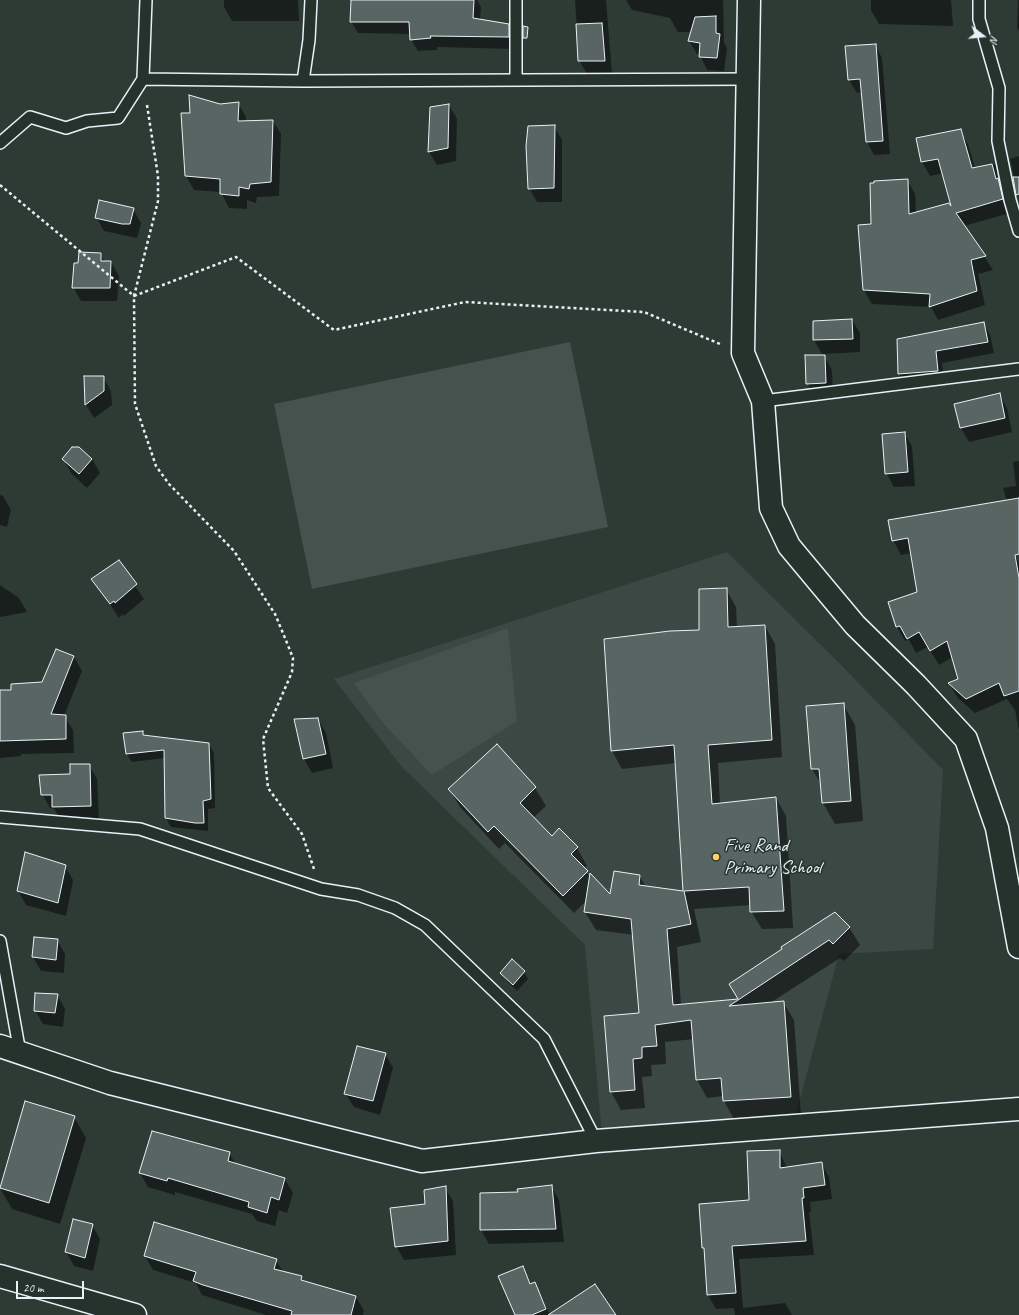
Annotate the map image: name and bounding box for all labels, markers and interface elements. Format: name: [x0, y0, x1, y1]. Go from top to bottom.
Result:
north arrow: [963, 16, 1003, 56]
text: N: [987, 34, 1002, 45]
place label: Five Rand Primary School: [724, 835, 821, 879]
marker: Five Rand Primary School: [711, 852, 721, 862]
scale bar: [18, 1273, 86, 1299]
text: 20 m: [23, 1280, 43, 1296]

